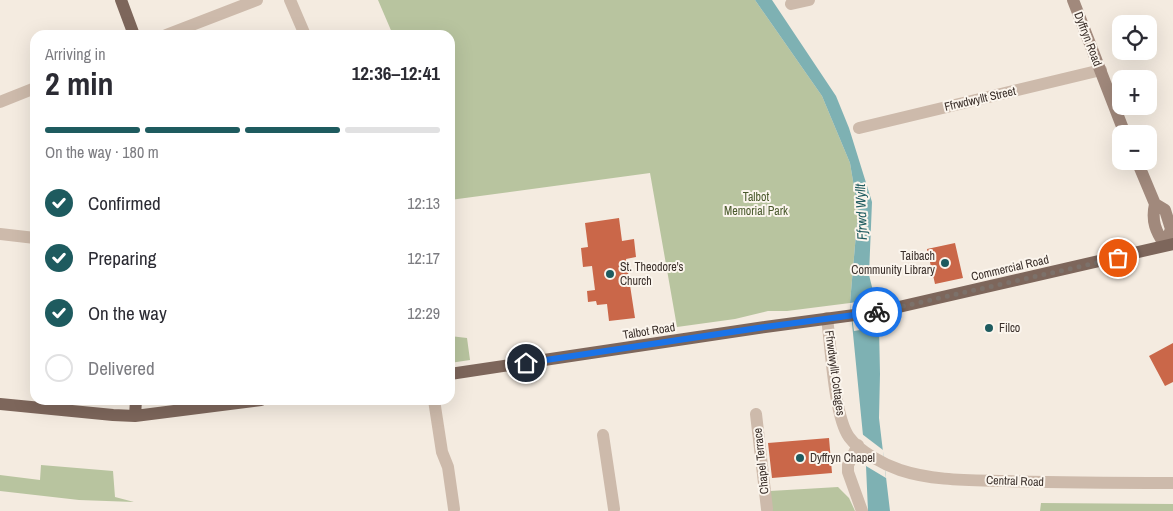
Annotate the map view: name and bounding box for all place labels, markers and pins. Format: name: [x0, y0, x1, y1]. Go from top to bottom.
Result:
pin: [1097, 237, 1139, 279]
place label: Taibach Community Library: [851, 248, 935, 278]
marker: Taibach Community Library: [939, 257, 951, 269]
place label: St. Theodore's Church: [620, 259, 684, 289]
marker: St. Theodore's Church: [604, 268, 616, 280]
place label: Filco: [999, 320, 1020, 336]
marker: Filco: [983, 322, 995, 334]
pin: [505, 342, 547, 384]
place label: Dyffryn Chapel: [810, 450, 875, 466]
marker: Dyffryn Chapel: [794, 452, 806, 464]

